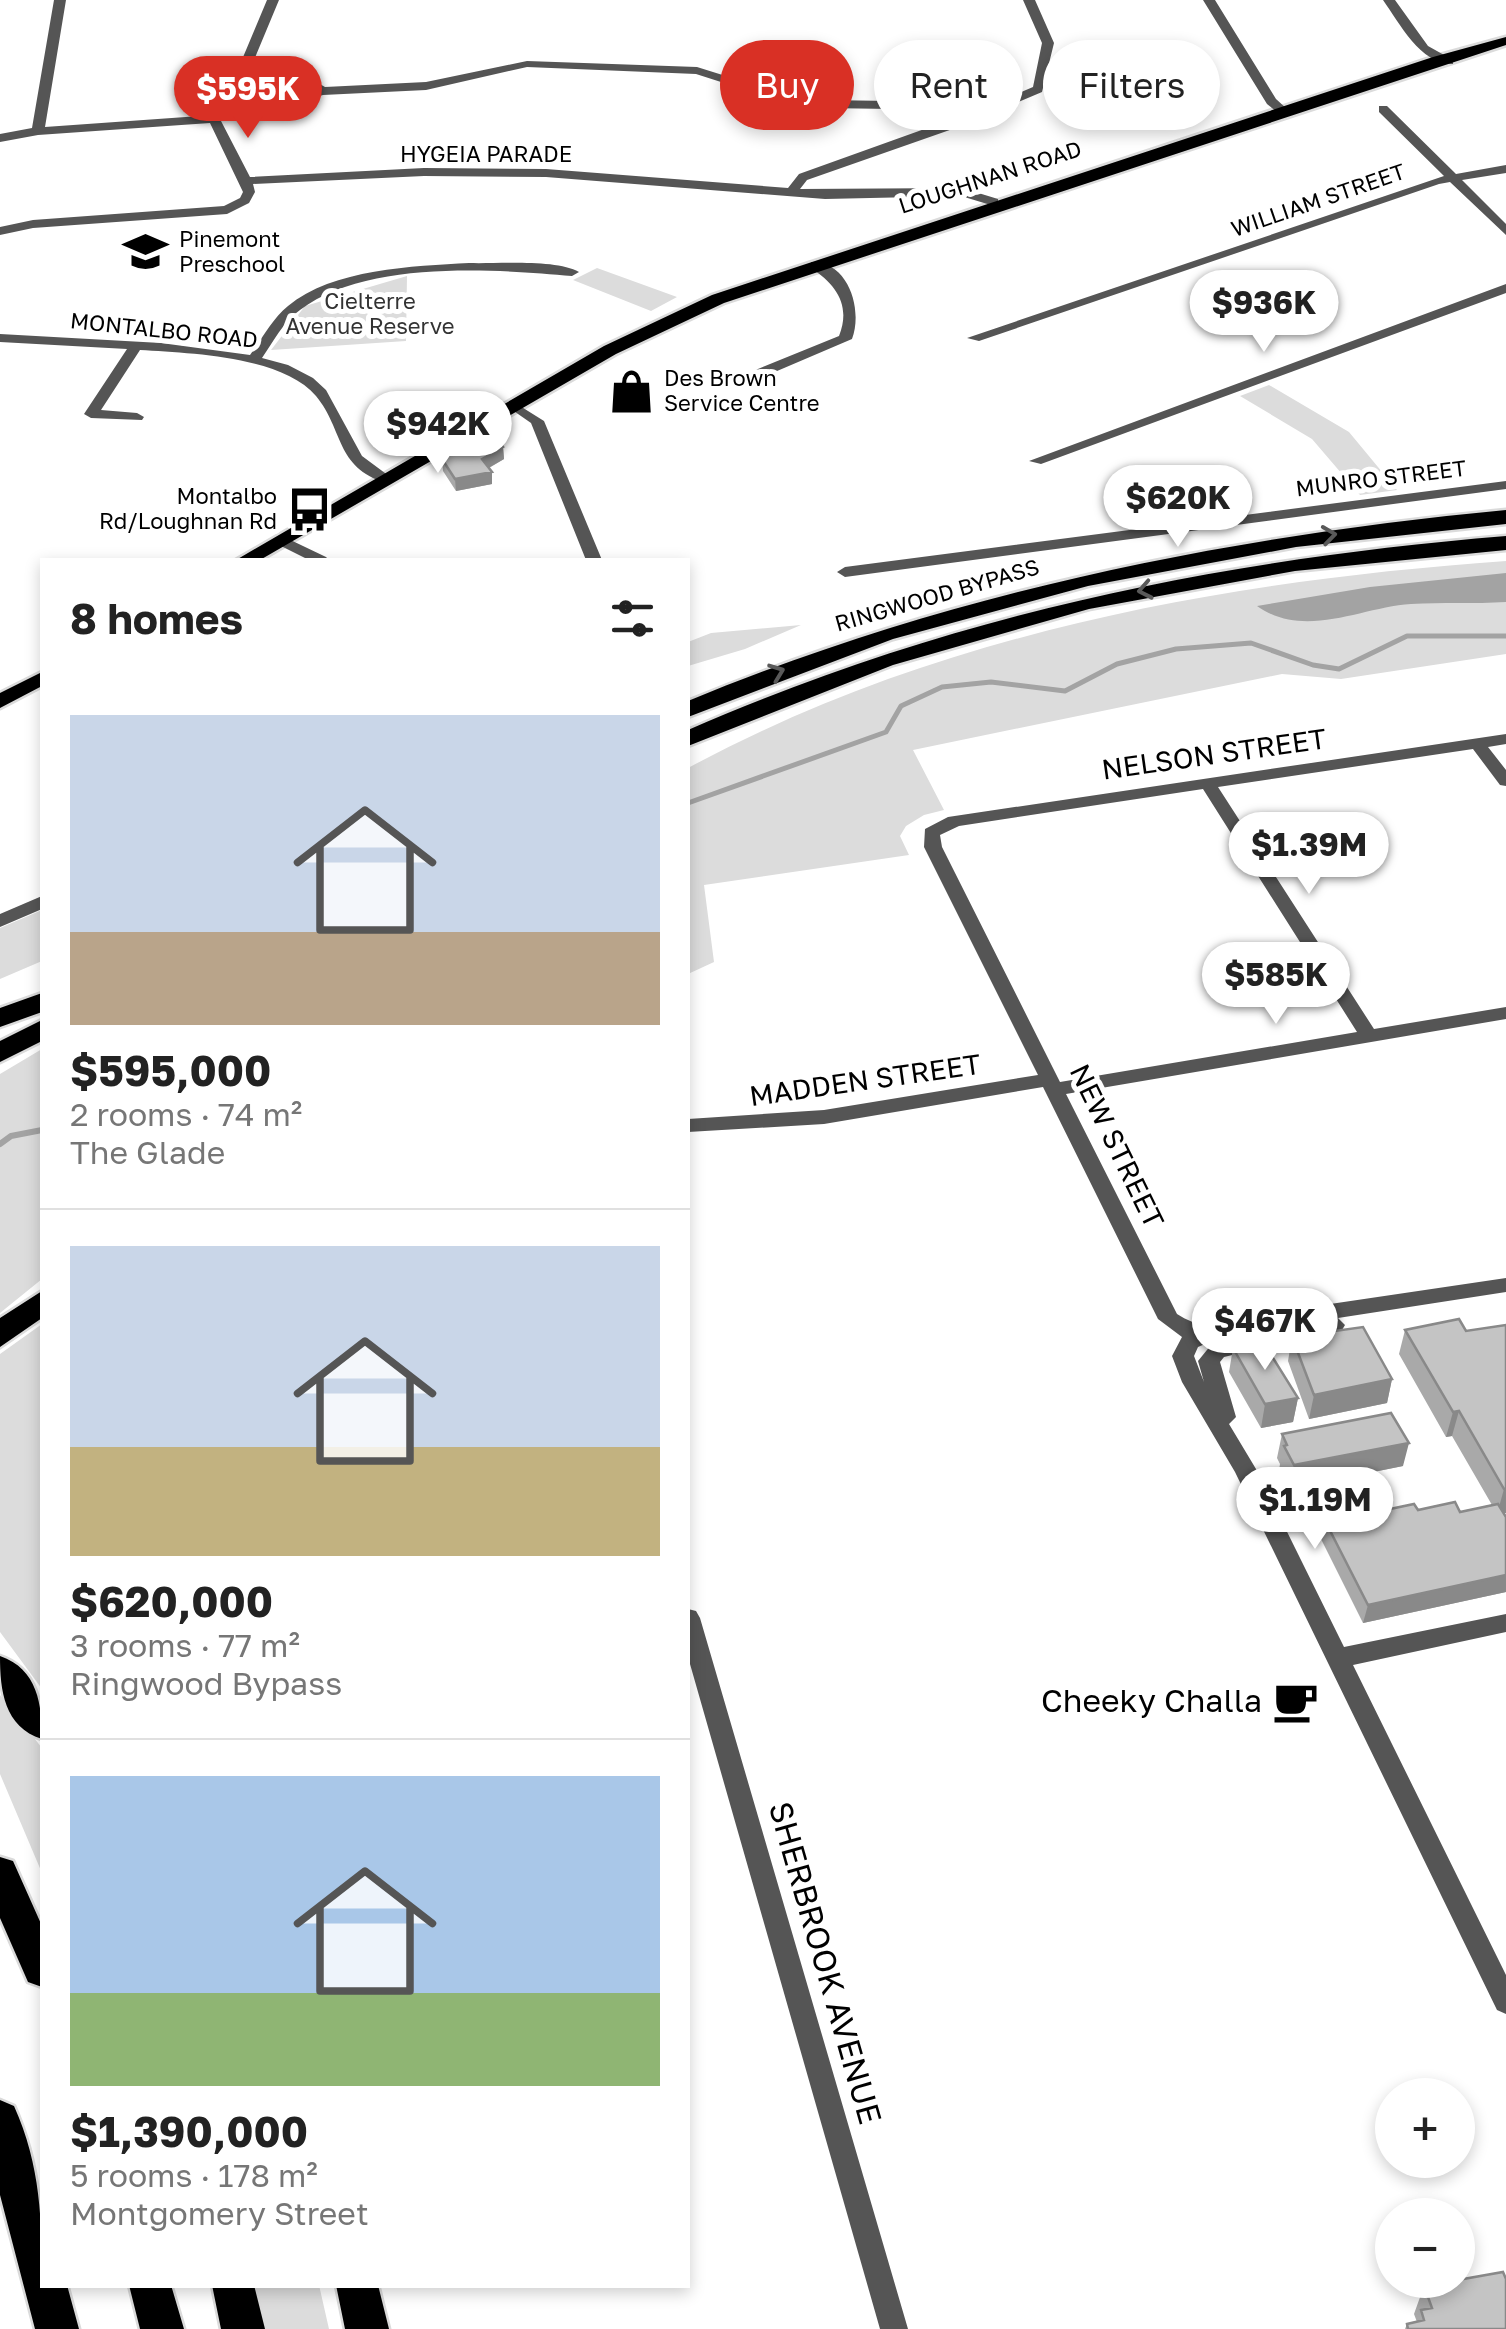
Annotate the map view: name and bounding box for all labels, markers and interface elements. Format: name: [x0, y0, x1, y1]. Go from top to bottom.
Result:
chip: Buy: [720, 40, 854, 130]
chip: Rent: [874, 40, 1023, 130]
chip: Filters: [1043, 40, 1220, 130]
pin: $595K: [178, 56, 318, 141]
text: $595K: [196, 69, 300, 107]
street label: LOUGHNAN ROAD: [895, 134, 1085, 219]
street label: HYGEIA PARADE: [400, 140, 572, 167]
street label: WILLIAM STREET: [1227, 157, 1409, 242]
place label: Pinemont Preschool: [179, 225, 285, 277]
school or university icon: Pinemont Preschool: [122, 228, 170, 276]
pin: $936K: [1194, 270, 1334, 355]
text: $936K: [1212, 283, 1316, 321]
park label: Cielterre Avenue Reserve: [286, 287, 454, 339]
street label: MONTALBO ROAD: [69, 306, 259, 353]
place label: Des Brown Service Centre: [664, 364, 820, 416]
shop icon: Des Brown Service Centre: [607, 367, 655, 415]
pin: $942K: [368, 391, 508, 476]
text: $942K: [386, 404, 490, 442]
street label: MUNRO STREET: [1294, 454, 1468, 501]
pin: $620K: [1108, 465, 1248, 550]
text: $620K: [1125, 478, 1231, 516]
place label: Montalbo Rd/Loughnan Rd: [99, 482, 277, 534]
bus stop icon: Montalbo Rd/Loughnan Rd: [286, 485, 334, 533]
one-way arrow: [1321, 526, 1338, 547]
street label: RINGWOOD BYPASS: [831, 552, 1042, 637]
one-way arrow: [1137, 578, 1154, 599]
icon: filters: [605, 591, 660, 646]
text: 8 homes: [70, 593, 243, 643]
one-way arrow: [767, 663, 785, 683]
street label: NELSON STREET: [1099, 721, 1328, 786]
icon: home: [275, 780, 455, 960]
pin: $1.39M: [1228, 812, 1390, 897]
text: $1.39M: [1251, 825, 1367, 863]
pin: $585K: [1206, 942, 1346, 1027]
text: $585K: [1224, 955, 1328, 993]
text: $595,000: [70, 1045, 271, 1095]
street label: MADDEN STREET: [747, 1047, 983, 1112]
street label: NEW STREET: [1064, 1059, 1171, 1233]
text: 2 rooms · 74 m²: [70, 1095, 302, 1133]
text: The Glade: [70, 1133, 225, 1171]
pin: $467K: [1195, 1288, 1335, 1373]
text: $467K: [1214, 1301, 1316, 1339]
icon: home: [275, 1311, 455, 1491]
pin: $1.19M: [1234, 1467, 1396, 1552]
text: $1.19M: [1258, 1480, 1372, 1518]
text: $620,000: [70, 1576, 273, 1626]
text: 3 rooms · 77 m²: [70, 1626, 300, 1664]
text: Ringwood Bypass: [70, 1664, 342, 1702]
cafe icon: Cheeky Challa: [1271, 1677, 1319, 1725]
place label: Cheeky Challa: [1041, 1681, 1262, 1719]
street label: SHERBROOK AVENUE: [762, 1797, 890, 2128]
icon: home: [275, 1841, 455, 2021]
map controls: [1375, 2078, 1475, 2298]
button: +: [1375, 2078, 1475, 2178]
text: $1,390,000: [70, 2106, 308, 2156]
text: 5 rooms · 178 m²: [70, 2156, 318, 2194]
text: Montgomery Street: [70, 2194, 369, 2232]
button: −: [1375, 2198, 1475, 2298]

